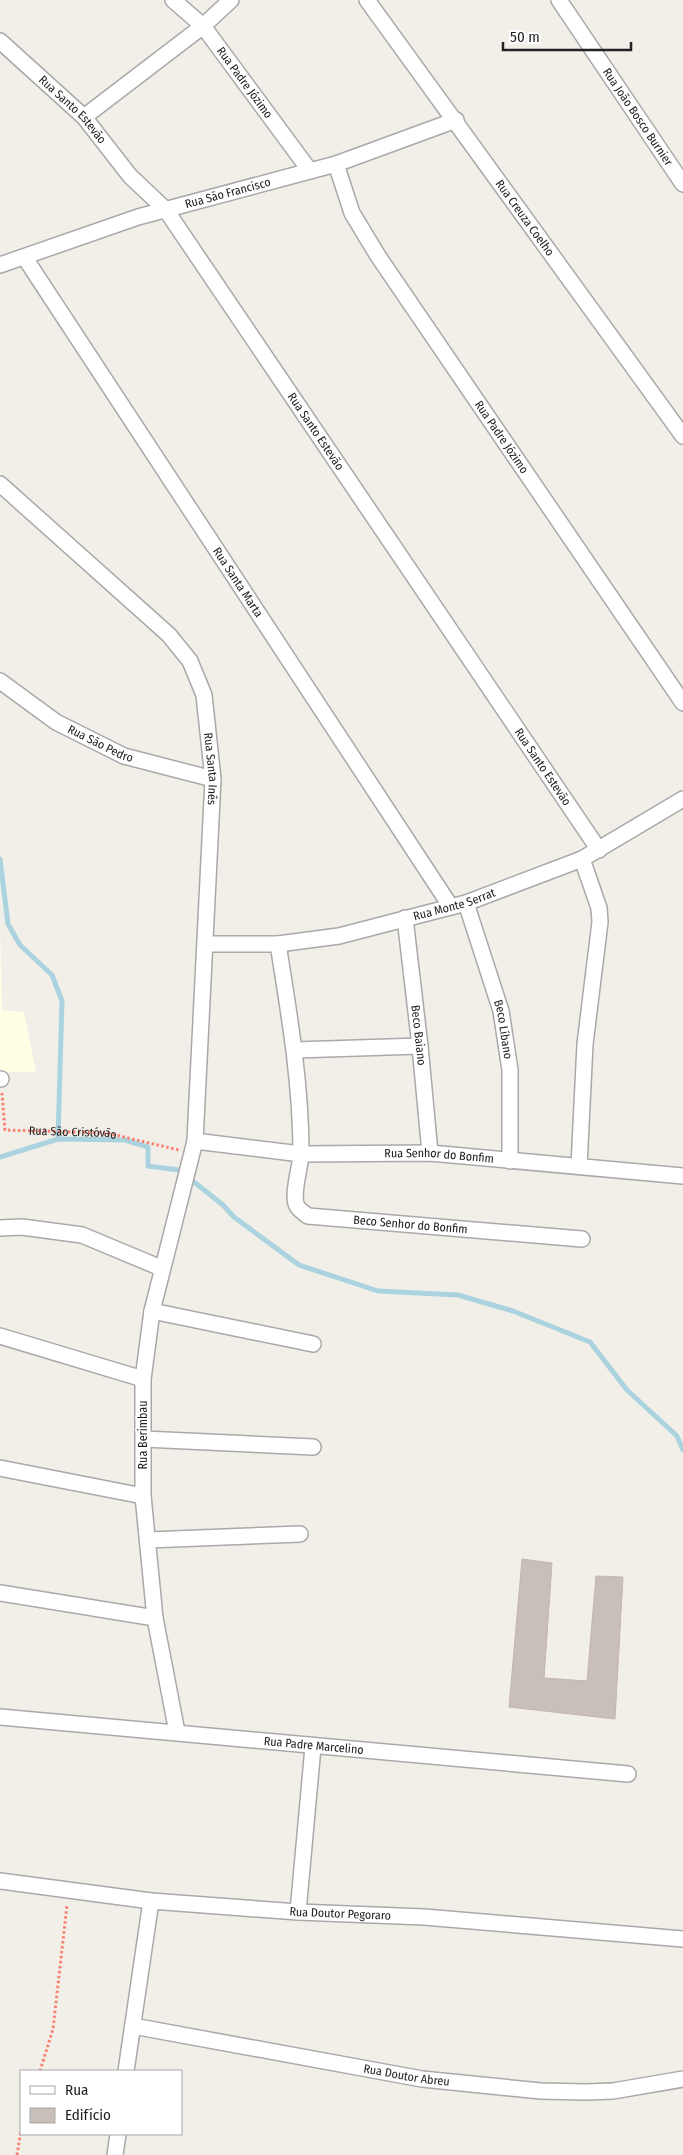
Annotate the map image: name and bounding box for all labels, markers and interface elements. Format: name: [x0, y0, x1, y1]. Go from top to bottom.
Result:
scale bar: [503, 20, 630, 52]
text: 50 m: [510, 28, 540, 46]
street label: Rua Padre Józimo: [214, 44, 276, 121]
street label: Rua João Bosco Burnier: [600, 65, 676, 169]
street label: Rua Santo Estevão: [36, 73, 109, 146]
street label: Rua São Francisco: [183, 175, 272, 211]
street label: Rua Creuza Coelho: [493, 177, 557, 259]
street label: Rua Santo Estevão: [285, 390, 347, 473]
street label: Rua Padre Józimo: [472, 398, 531, 476]
street label: Rua Santa Marta: [210, 545, 266, 620]
street label: Rua São Pedro: [65, 722, 135, 765]
street label: Rua Santo Estevão: [512, 726, 574, 808]
street label: Rua Santa Inês: [201, 732, 220, 805]
street label: Rua Monte Serrat: [412, 886, 497, 923]
street label: Beco Líbano: [491, 998, 515, 1060]
street label: Beco Baiano: [408, 1004, 429, 1066]
street label: Rua São Cristóvão: [29, 1124, 118, 1142]
street label: Rua Senhor do Bonfim: [384, 1146, 494, 1166]
street label: Beco Senhor do Bonfim: [353, 1213, 468, 1236]
street label: Rua Berimbau: [136, 1401, 150, 1469]
street label: Rua Padre Marcelino: [263, 1734, 364, 1757]
street label: Rua Doutor Pegoraro: [289, 1904, 391, 1923]
street label: Rua Doutor Abreu: [362, 2061, 450, 2089]
legend: [20, 2070, 182, 2135]
text: Rua: [65, 2081, 88, 2099]
text: Edifício: [65, 2106, 111, 2124]

